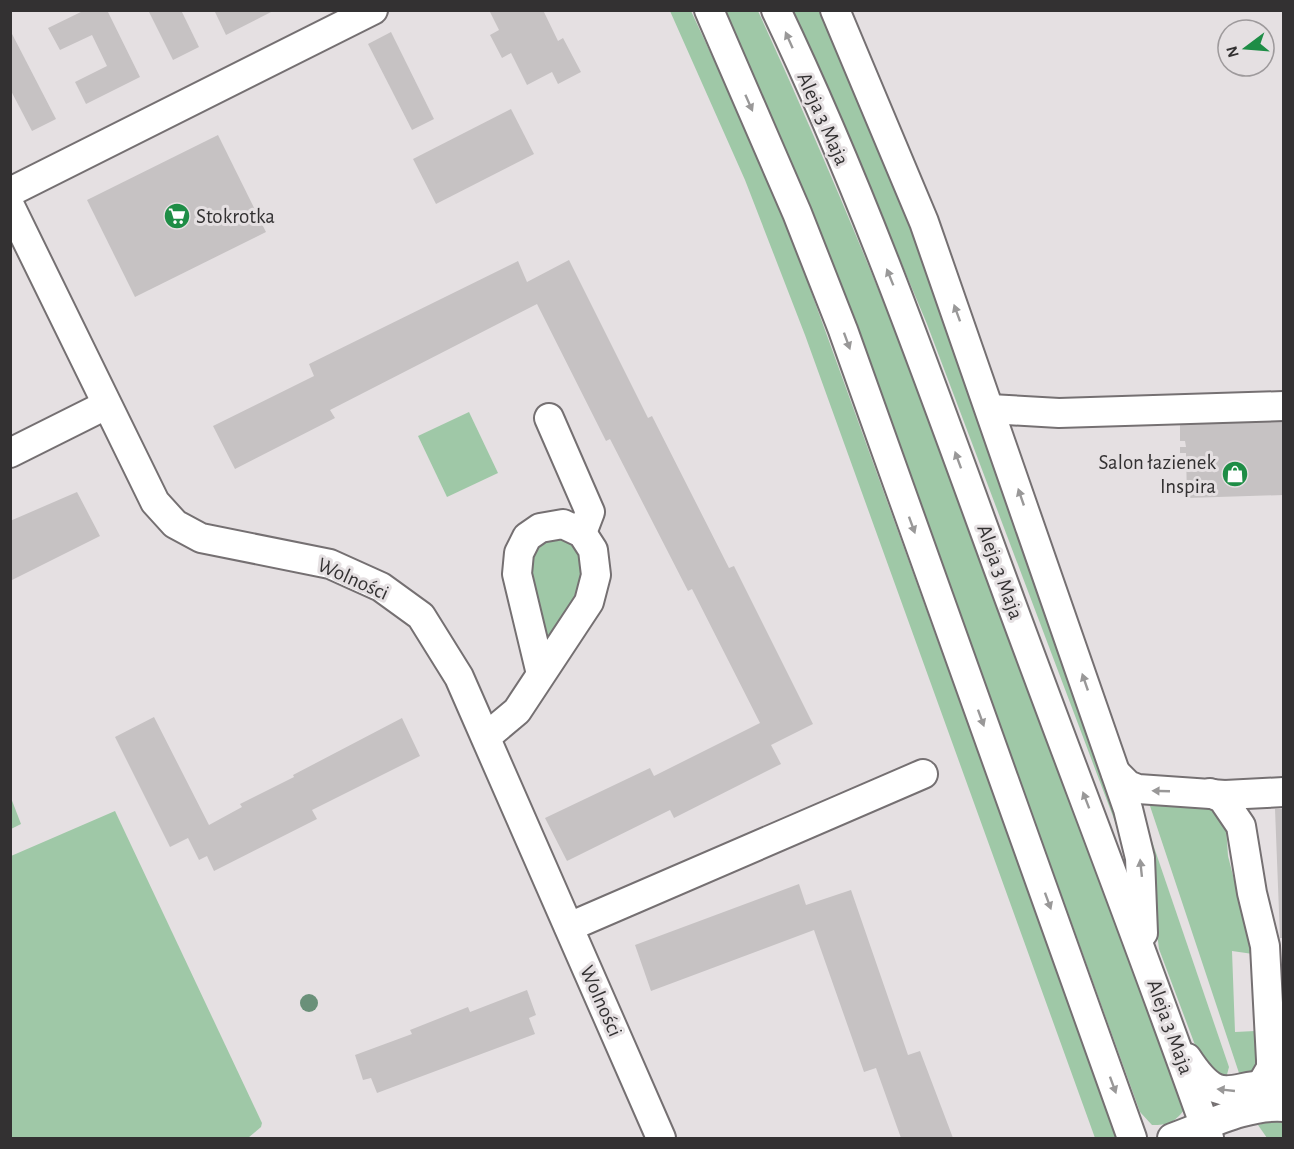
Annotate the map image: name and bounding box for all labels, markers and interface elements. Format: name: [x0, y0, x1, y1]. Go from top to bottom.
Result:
north arrow: [1216, 18, 1276, 78]
one-way arrow: [784, 30, 794, 48]
text: N: [1223, 44, 1242, 59]
street label: Aleja 3 Maja: [793, 69, 853, 169]
one-way arrow: [744, 94, 754, 112]
supermarket icon: Stokrotka: [162, 201, 192, 231]
place label: Stokrotka: [196, 206, 275, 227]
one-way arrow: [885, 268, 894, 286]
one-way arrow: [951, 304, 961, 322]
one-way arrow: [842, 332, 852, 350]
one-way arrow: [953, 451, 963, 469]
place label: Salon łazienek Inspira: [1099, 452, 1216, 497]
shop icon: Salon łazienek Inspira: [1220, 459, 1250, 489]
one-way arrow: [1015, 488, 1025, 506]
one-way arrow: [908, 516, 918, 534]
street label: Aleja 3 Maja: [973, 522, 1027, 622]
street label: Wolności: [314, 554, 392, 604]
one-way arrow: [1079, 673, 1089, 691]
one-way arrow: [977, 709, 987, 727]
one-way arrow: [1151, 786, 1170, 795]
one-way arrow: [1081, 790, 1091, 808]
one-way arrow: [1136, 858, 1146, 877]
one-way arrow: [1043, 892, 1053, 910]
street label: Wolności: [576, 962, 626, 1040]
street label: Aleja 3 Maja: [1143, 977, 1197, 1077]
one-way arrow: [1109, 1076, 1119, 1094]
one-way arrow: [1216, 1085, 1235, 1095]

